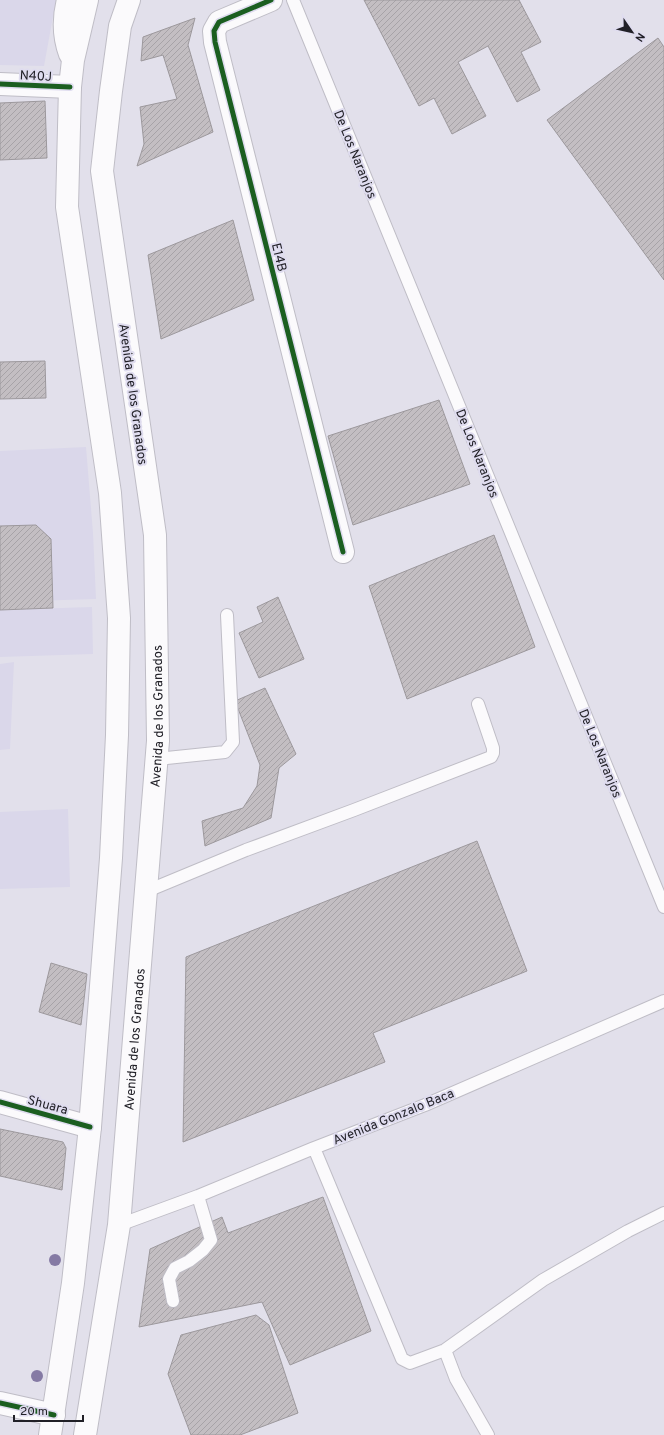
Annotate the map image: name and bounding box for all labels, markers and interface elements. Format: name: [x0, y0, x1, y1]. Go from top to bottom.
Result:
north arrow: [612, 12, 652, 52]
text: N: [631, 30, 647, 44]
street label: N40J: [19, 68, 53, 86]
street label: De Los Naranjos: [329, 108, 379, 201]
street label: E14B: [267, 241, 289, 273]
street label: Avenida de los Granados: [114, 323, 150, 466]
street label: De Los Naranjos: [451, 407, 501, 500]
street label: Avenida de los Granados: [148, 645, 168, 788]
street label: De Los Naranjos: [574, 707, 624, 800]
street label: Avenida de los Granados: [122, 968, 150, 1111]
street label: Avenida Gonzalo Baca: [331, 1086, 457, 1149]
street label: Shuara: [26, 1093, 69, 1119]
scale bar: [14, 1397, 83, 1423]
text: 20 m: [20, 1404, 48, 1420]

